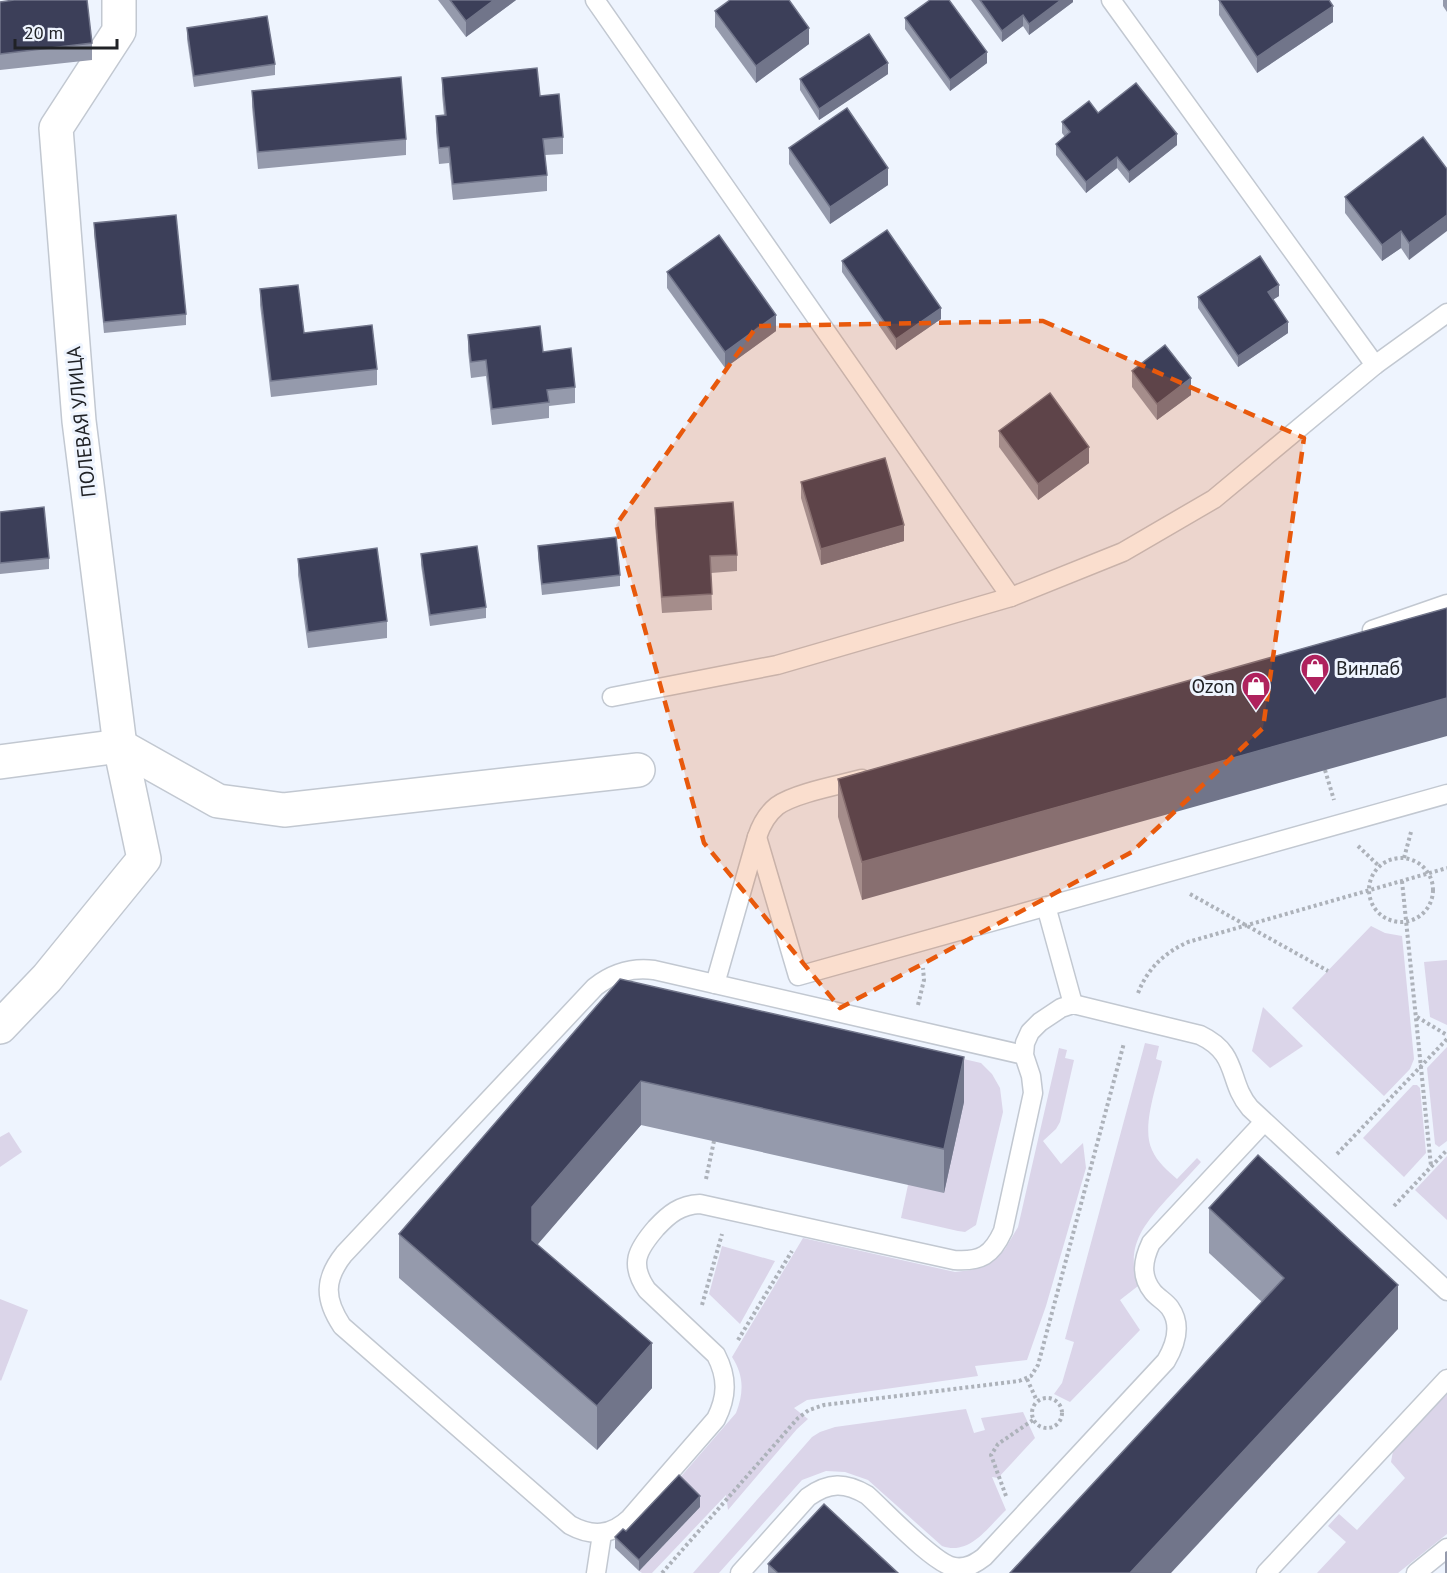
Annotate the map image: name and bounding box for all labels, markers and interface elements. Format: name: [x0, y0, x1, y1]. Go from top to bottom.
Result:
scale bar: [15, 12, 117, 50]
text: 20 m: [24, 21, 63, 44]
street label: ПОЛЕВАЯ УЛИЦА: [60, 345, 102, 499]
shop icon: Винлаб: [1299, 652, 1331, 694]
place label: Винлаб: [1336, 655, 1400, 681]
shop icon: Ozon: [1240, 670, 1272, 712]
place label: Ozon: [1192, 673, 1235, 699]

